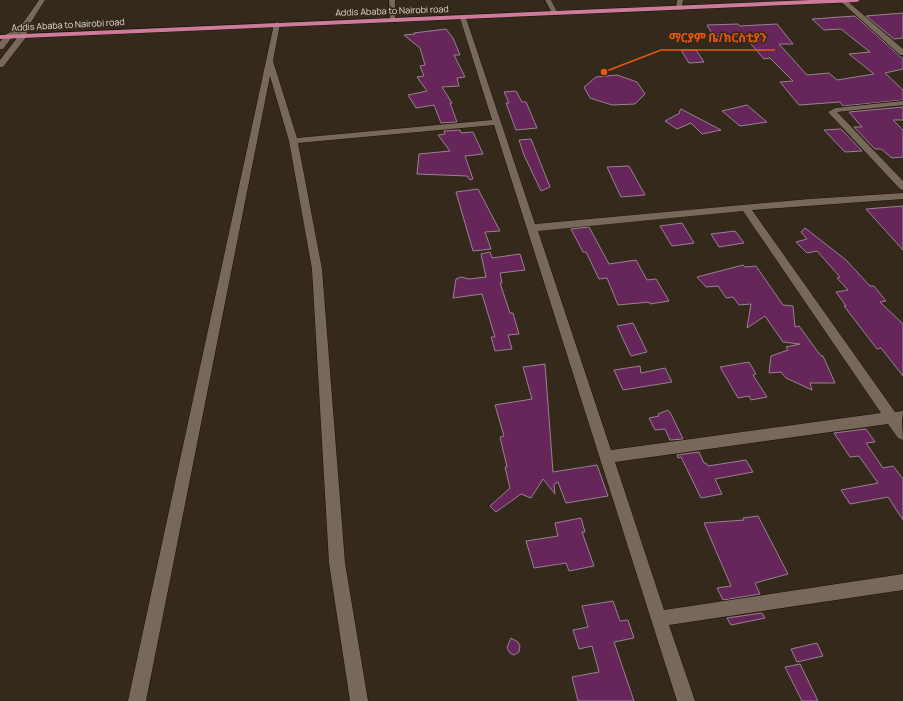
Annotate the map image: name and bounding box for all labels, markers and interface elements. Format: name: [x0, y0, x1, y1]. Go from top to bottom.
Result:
street label: Addis Ababa to Nairobi road: [335, 2, 449, 19]
street label: Addis Ababa to Nairobi road: [11, 15, 125, 34]
callout: ማርያም ቤ/ክርስቲያን: [661, 26, 775, 50]
text: ማርያም ቤ/ክርስቲያን: [669, 29, 767, 46]

